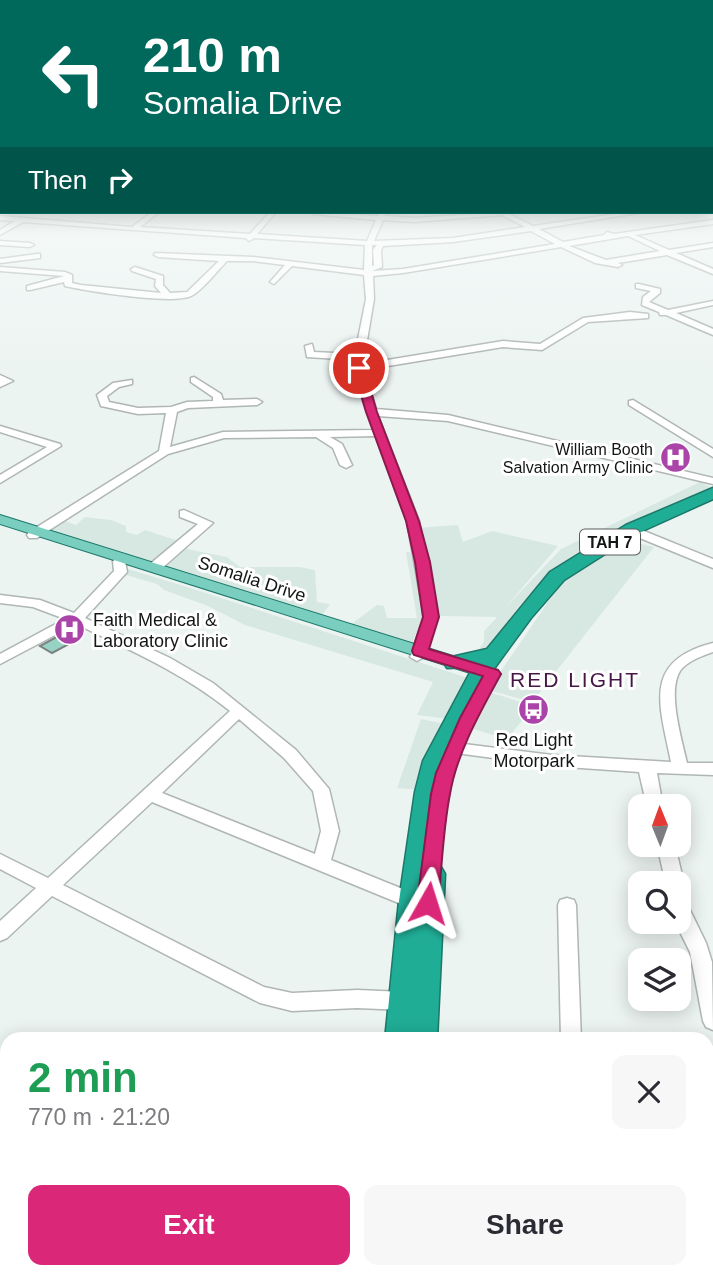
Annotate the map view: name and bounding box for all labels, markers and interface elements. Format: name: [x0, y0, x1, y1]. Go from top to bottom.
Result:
icon: left: [28, 28, 119, 119]
text: 210 m: [143, 28, 282, 82]
text: Somalia Drive: [143, 85, 342, 121]
icon: right: [101, 161, 139, 199]
text: Then: [28, 165, 87, 195]
pin: [329, 338, 389, 398]
icon: arrive: [340, 349, 378, 387]
place label: William Booth Salvation Army Clinic: [503, 441, 653, 476]
hospital icon: William Booth Salvation Army Clinic: [659, 441, 693, 475]
road number: TAH 7: [580, 530, 640, 554]
street label: Somalia Drive: [196, 552, 308, 606]
place label: Faith Medical & Laboratory Clinic: [93, 610, 228, 651]
hospital icon: Faith Medical & Laboratory Clinic: [53, 613, 87, 647]
district label: RED LIGHT: [510, 668, 640, 691]
bus stop icon: Red Light Motorpark: [517, 693, 551, 727]
place label: Red Light Motorpark: [493, 730, 576, 771]
north arrow: [628, 794, 691, 858]
map controls: [628, 794, 691, 1011]
position arrow: [391, 866, 465, 940]
button: search: [628, 871, 691, 934]
button: layers: [628, 948, 691, 1011]
text: 2 min: [28, 1054, 138, 1101]
button: close: [612, 1055, 686, 1129]
text: 770 m · 21:20: [28, 1104, 170, 1130]
button: Exit: [28, 1185, 350, 1265]
button: Share: [364, 1185, 686, 1265]

